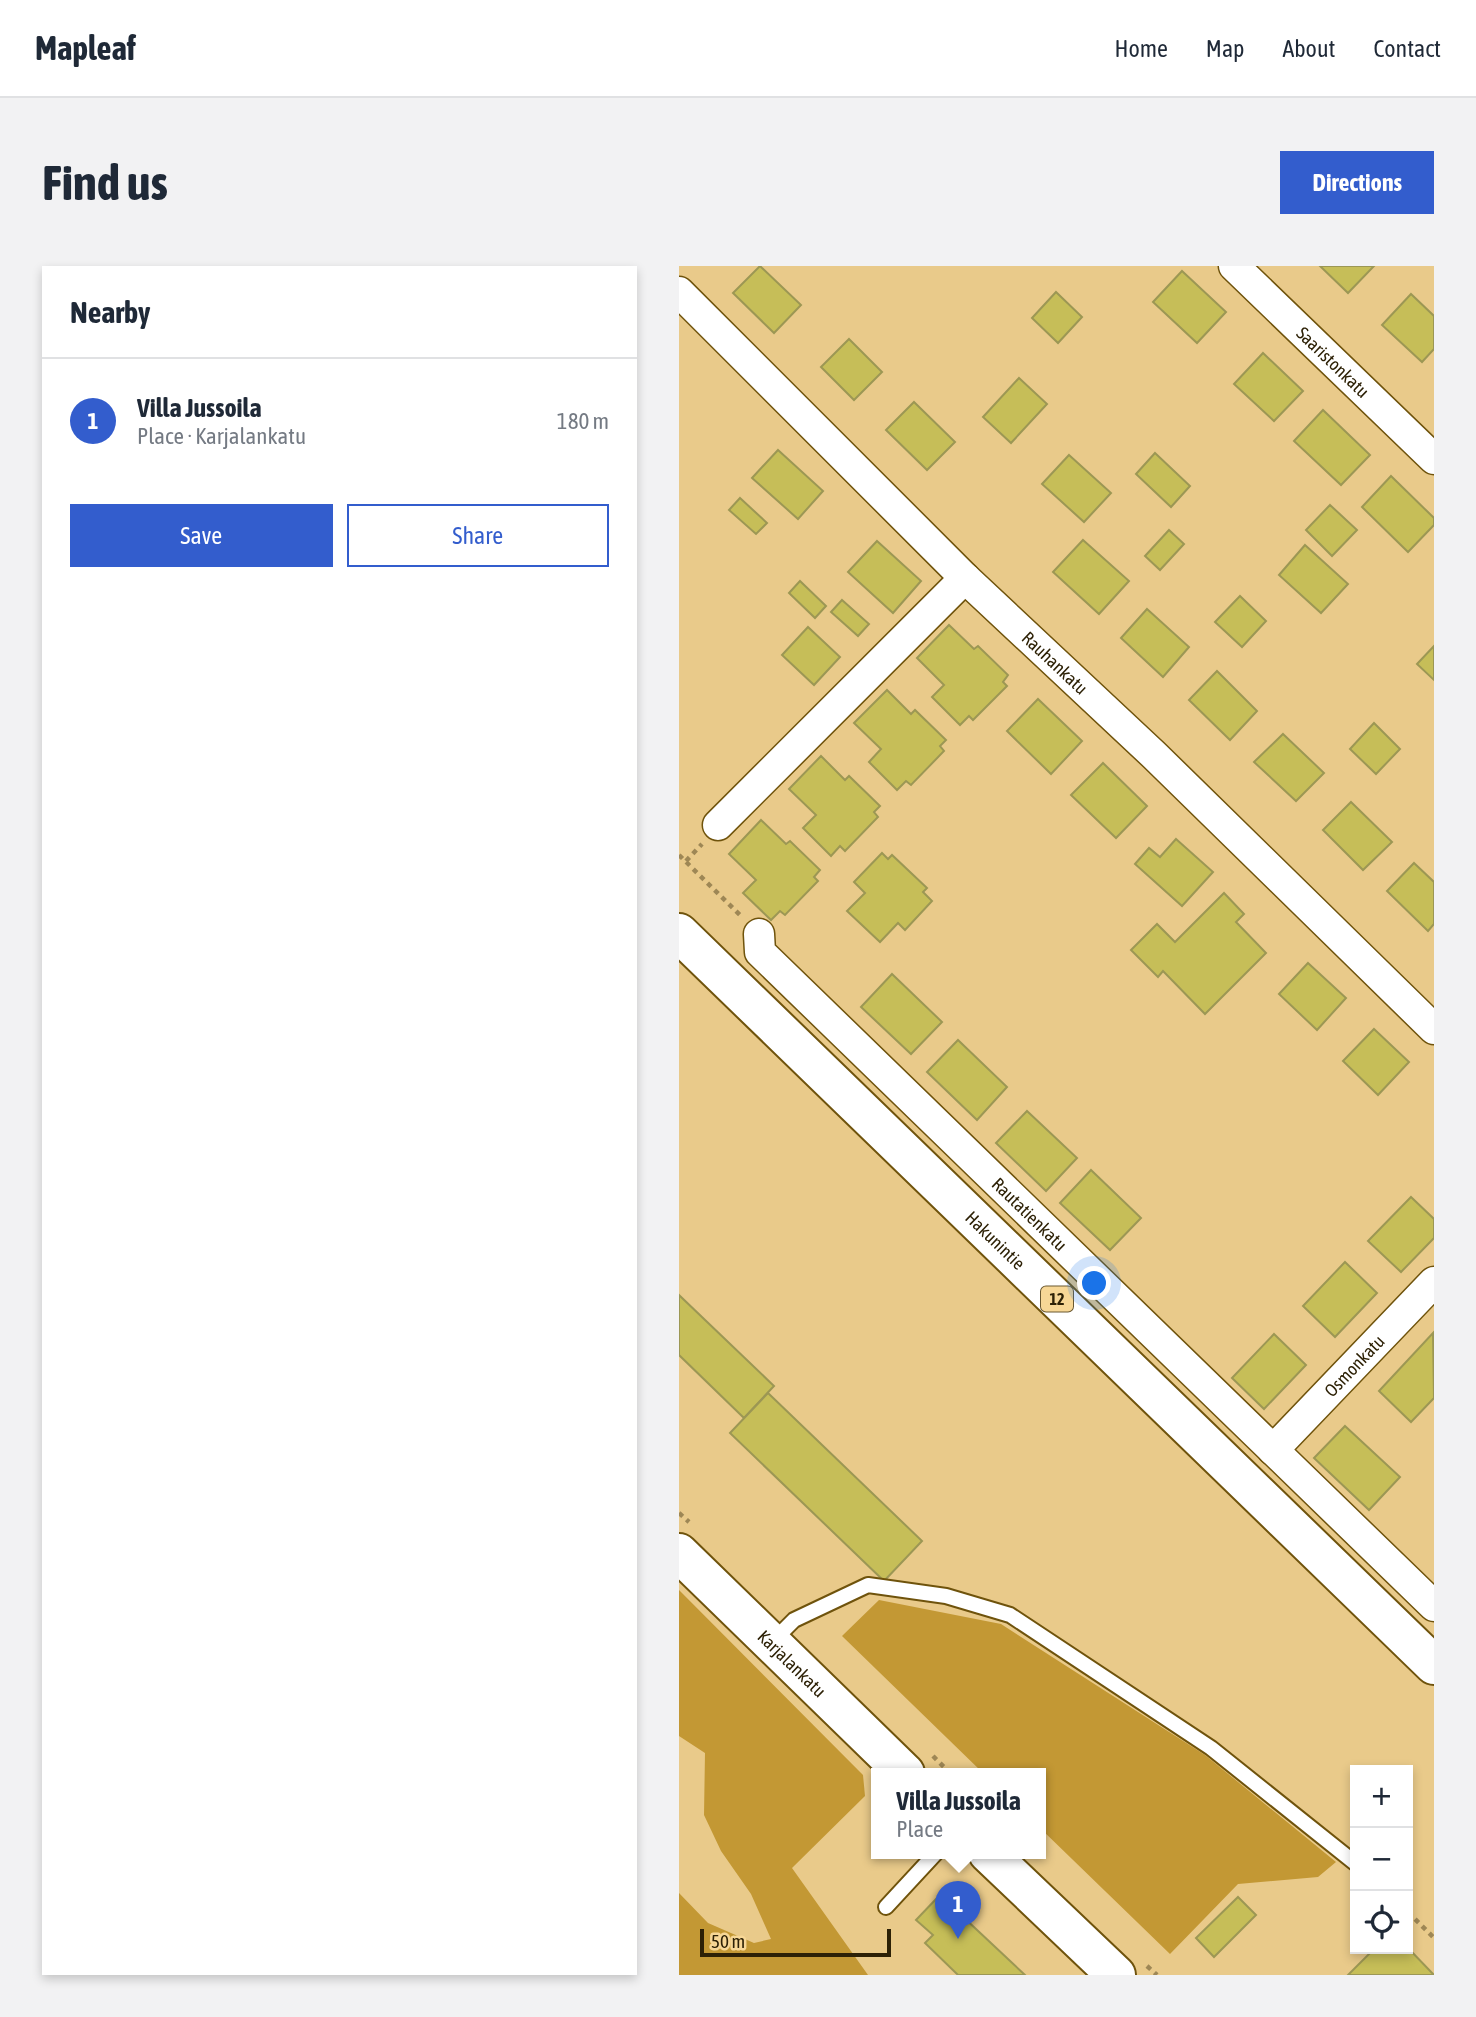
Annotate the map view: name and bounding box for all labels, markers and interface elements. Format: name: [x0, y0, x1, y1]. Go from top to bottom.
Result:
text: Mapleaf: [35, 29, 136, 67]
text: Home: [1114, 35, 1168, 62]
text: Map: [1206, 35, 1244, 62]
text: About: [1282, 35, 1335, 62]
text: Contact: [1373, 35, 1441, 62]
button: Directions: [1280, 151, 1434, 214]
text: Find us: [42, 154, 168, 210]
text: Nearby: [70, 295, 150, 329]
street label: Saaristonkatu: [1293, 322, 1374, 402]
text: Villa Jussoila: [137, 393, 262, 423]
text: 1: [88, 408, 98, 434]
text: 180 m: [557, 408, 609, 434]
text: Place · Karjalankatu: [137, 423, 306, 449]
button: Save: [70, 504, 333, 567]
button: Share: [347, 504, 609, 567]
street label: Rauhankatu: [1018, 627, 1092, 698]
street label: Rautatienkatu: [988, 1173, 1072, 1255]
street label: Hakunintie: [962, 1206, 1030, 1273]
your location: [1077, 1266, 1111, 1300]
road number: 12: [1041, 1287, 1073, 1312]
street label: Osmonkatu: [1320, 1330, 1388, 1401]
street label: Karjalankatu: [754, 1625, 831, 1701]
map controls: [1350, 1765, 1413, 1954]
button: +: [1350, 1765, 1413, 1828]
popup: [871, 1768, 1046, 1859]
text: Villa Jussoila: [896, 1786, 1021, 1816]
text: Place: [896, 1816, 943, 1842]
button: −: [1350, 1828, 1413, 1891]
pin: 1: [935, 1881, 981, 1939]
button: locate: [1350, 1891, 1413, 1954]
scale bar: [700, 1926, 891, 1958]
text: 50 m: [711, 1930, 745, 1952]

